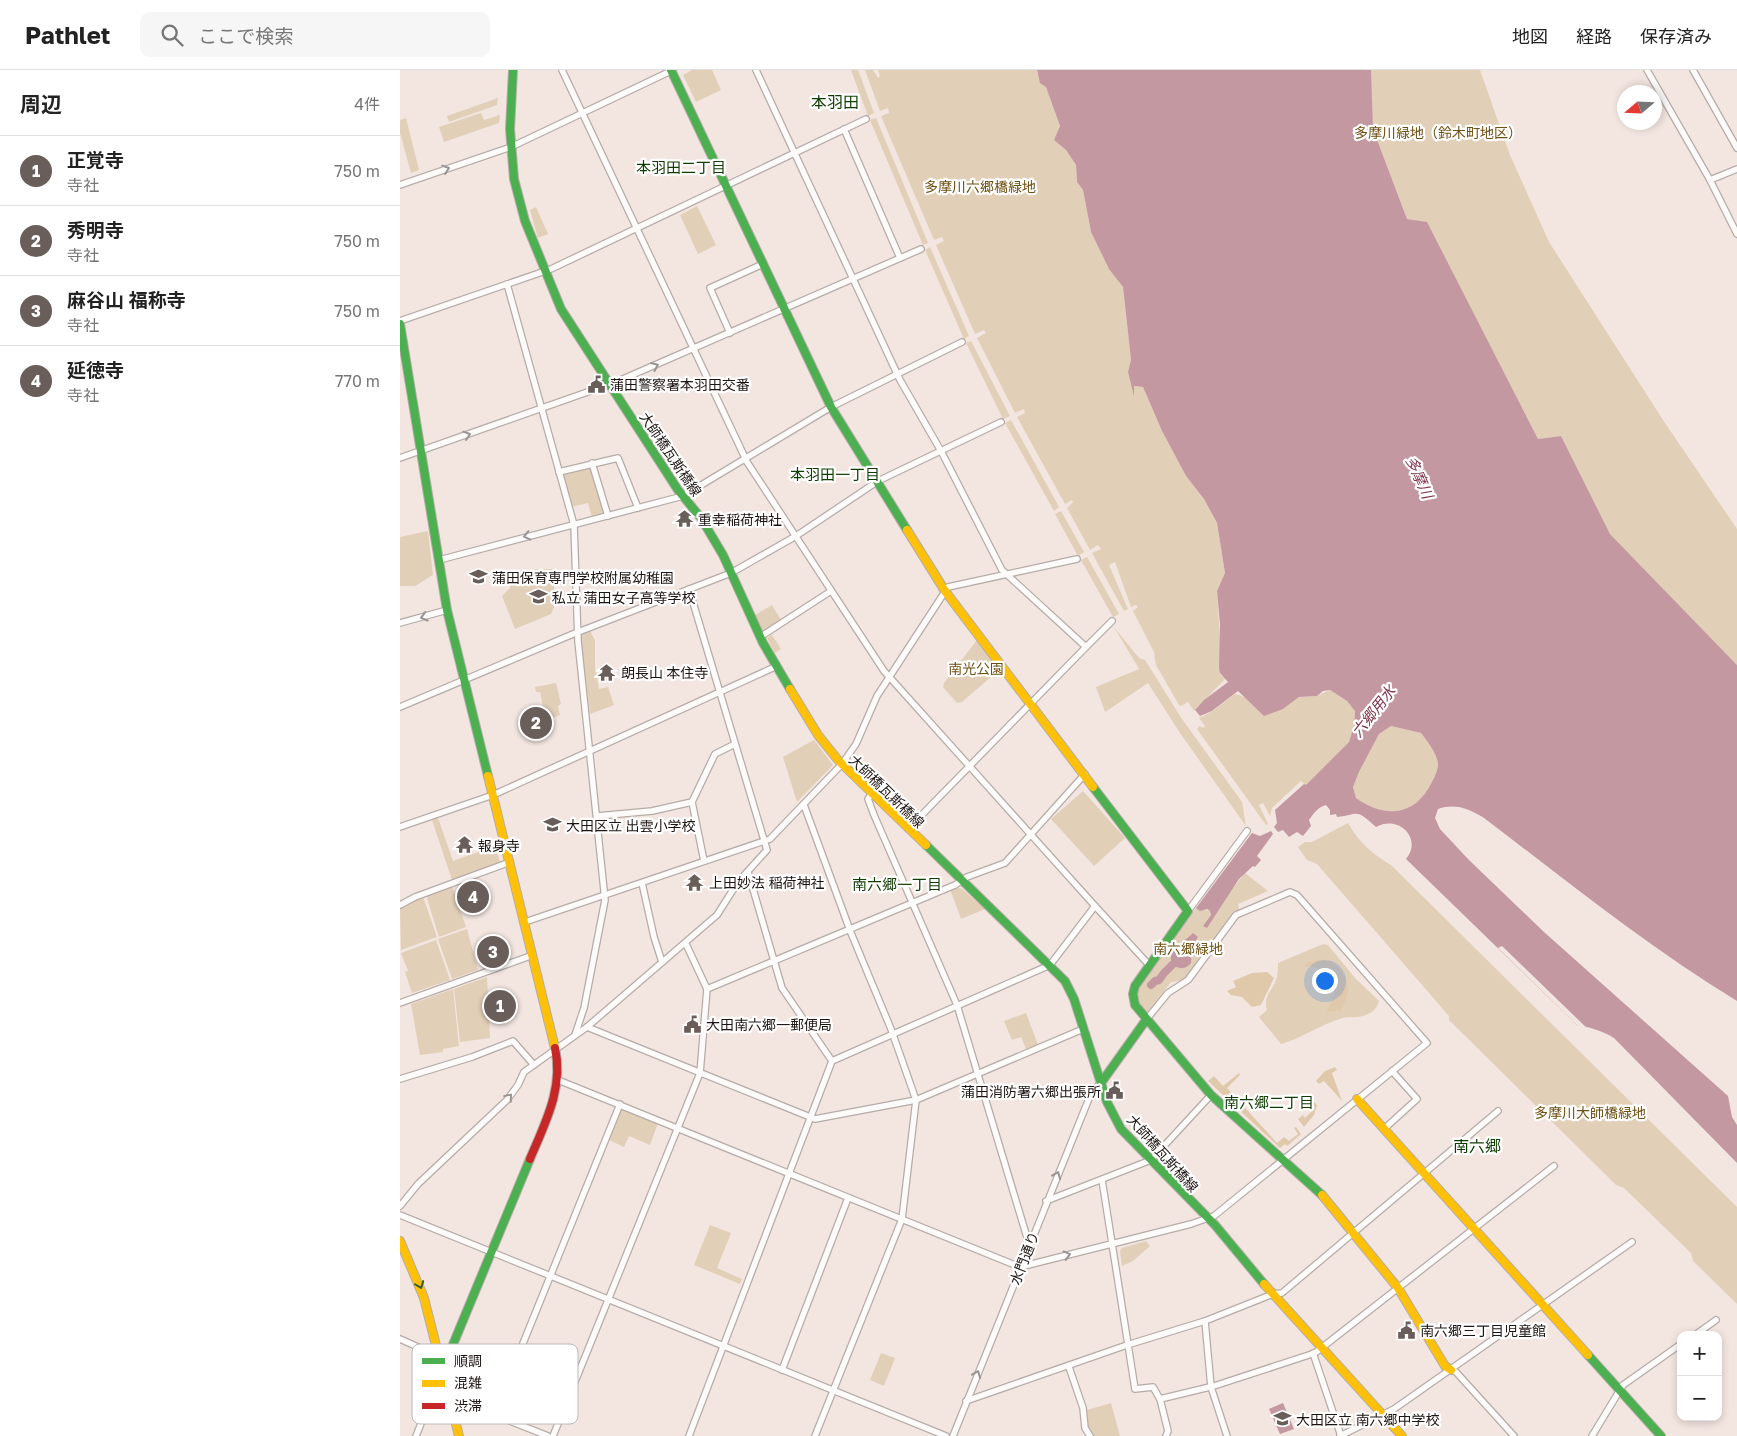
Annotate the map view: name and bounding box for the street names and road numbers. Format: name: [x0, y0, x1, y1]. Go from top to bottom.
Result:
street label: 大師橋瓦斯橋線: [637, 409, 705, 499]
street label: 大師橋瓦斯橋線: [846, 751, 928, 831]
street label: 大師橋瓦斯橋線: [1124, 1111, 1202, 1195]
street label: 水門通り: [1006, 1229, 1042, 1287]

